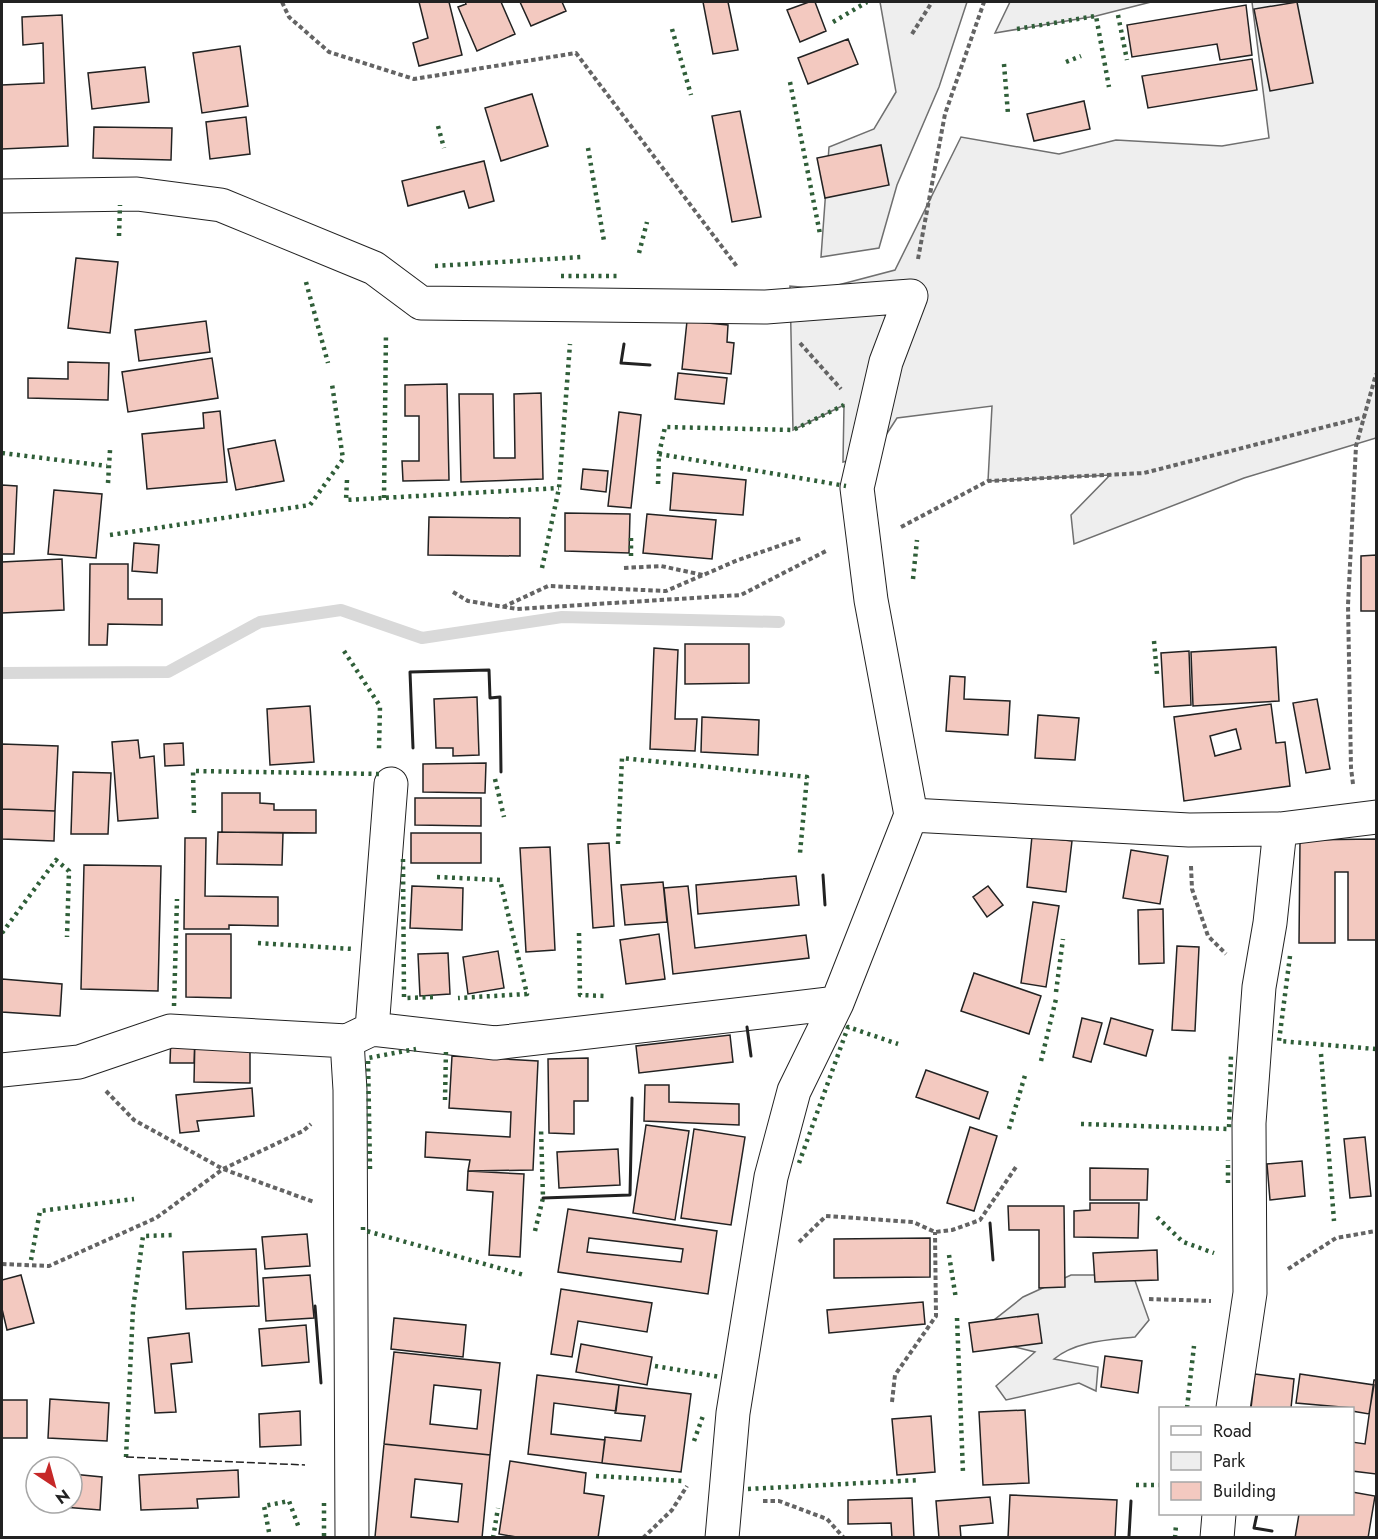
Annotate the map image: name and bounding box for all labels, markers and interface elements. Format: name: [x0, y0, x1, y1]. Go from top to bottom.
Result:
legend: [1159, 1407, 1354, 1515]
text: Road: [1213, 1418, 1252, 1444]
text: Park: [1213, 1448, 1245, 1474]
north arrow: [24, 1455, 84, 1515]
text: Building: [1213, 1478, 1276, 1504]
text: N: [51, 1484, 74, 1510]

